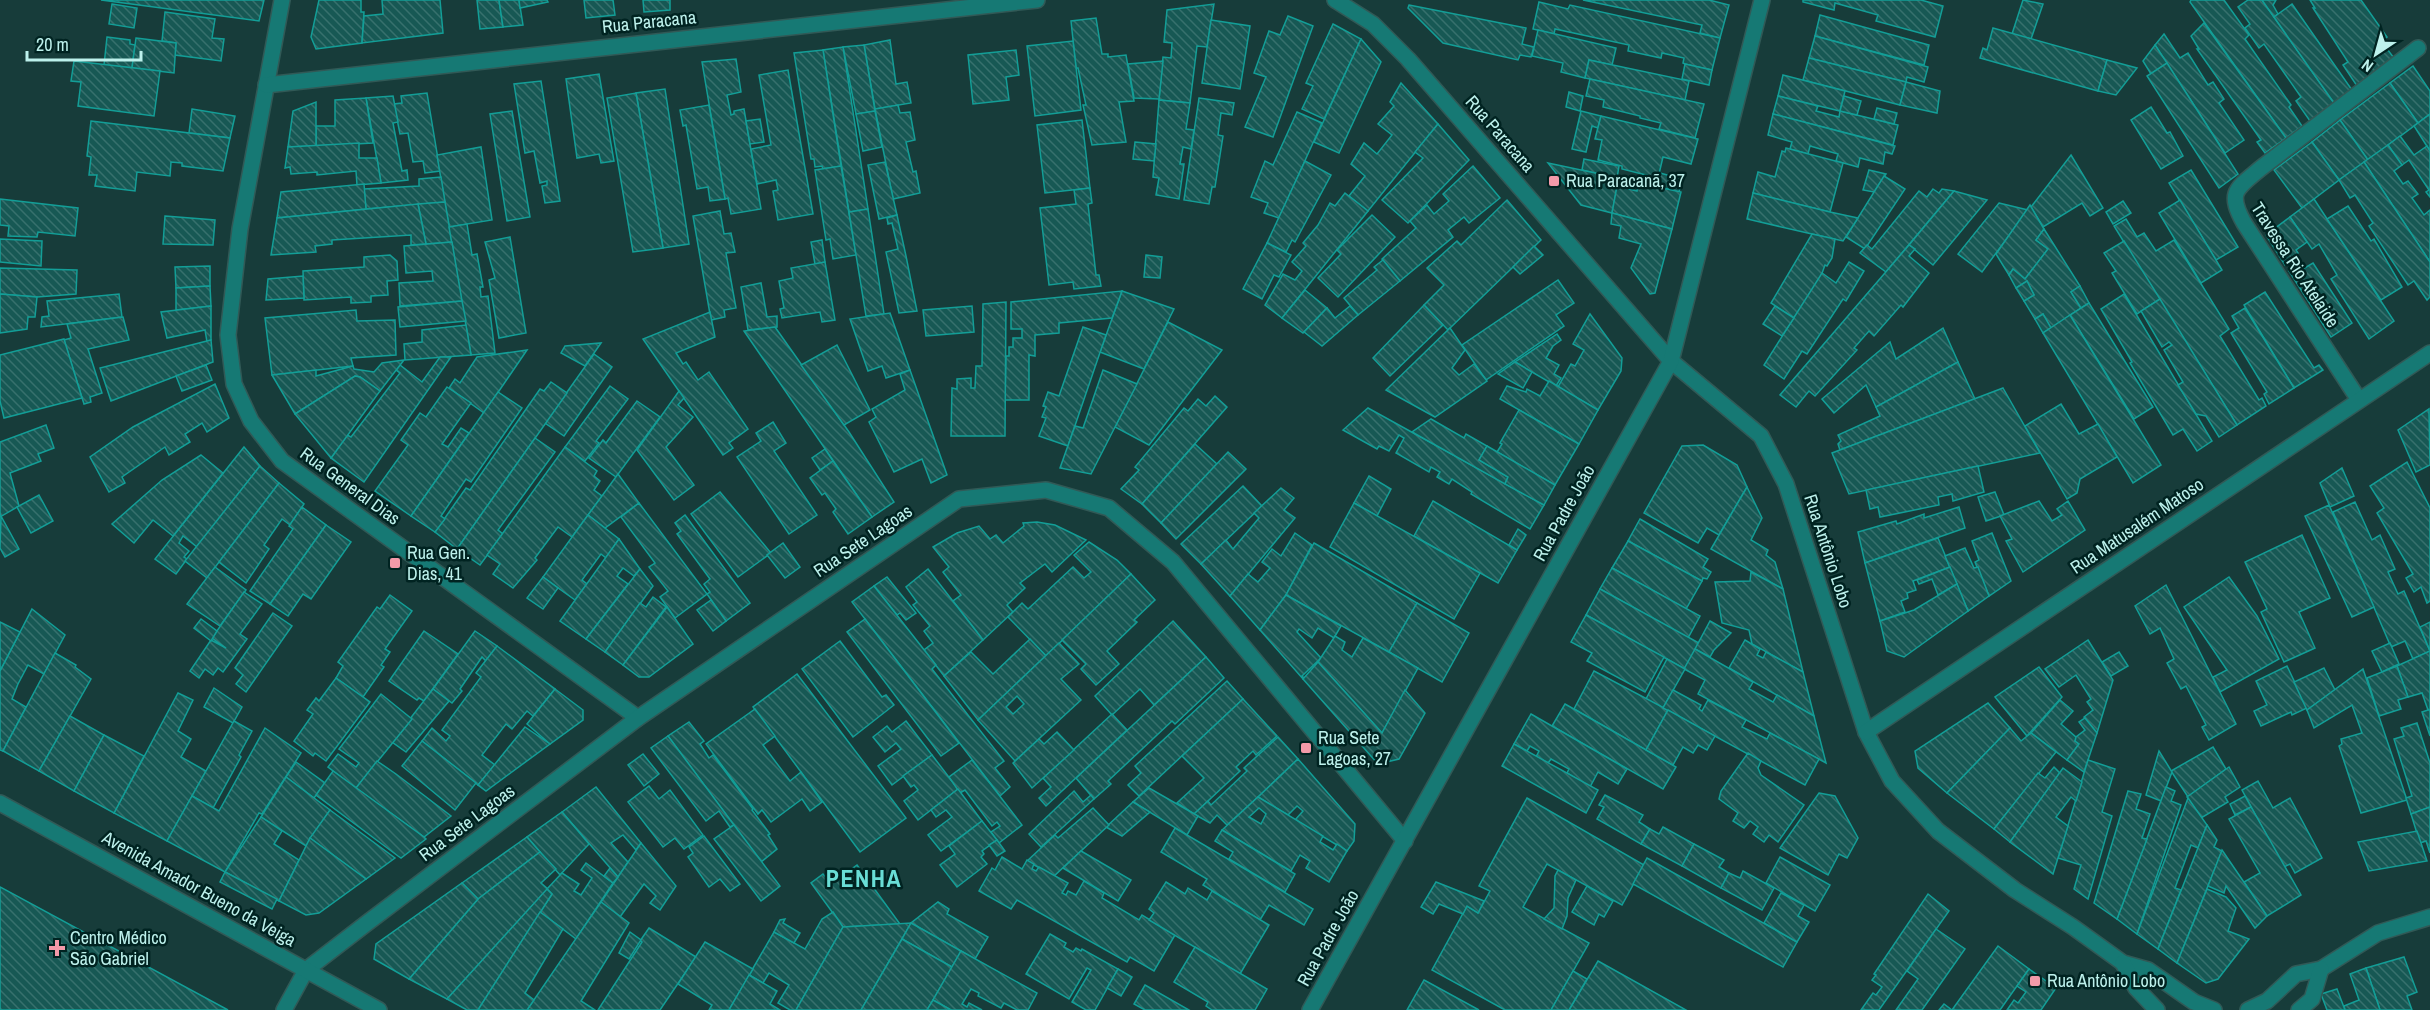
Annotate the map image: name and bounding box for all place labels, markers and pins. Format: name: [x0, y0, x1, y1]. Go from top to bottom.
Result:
place label: Rua Paracanã, 37: [1566, 168, 1685, 193]
marker: Rua Paracanã, 37: [1547, 174, 1561, 188]
place label: Rua Gen. Dias, 41: [407, 540, 470, 586]
marker: Rua Gen. Dias, 41: [388, 556, 402, 570]
place label: Rua Sete Lagoas, 27: [1318, 725, 1391, 771]
marker: Rua Sete Lagoas, 27: [1299, 741, 1313, 755]
place label: Centro Médico São Gabriel: [70, 925, 167, 971]
marker: Centro Médico São Gabriel: [48, 939, 66, 957]
place label: Rua Antônio Lobo: [2047, 968, 2165, 993]
marker: Rua Antônio Lobo: [2028, 974, 2042, 988]

